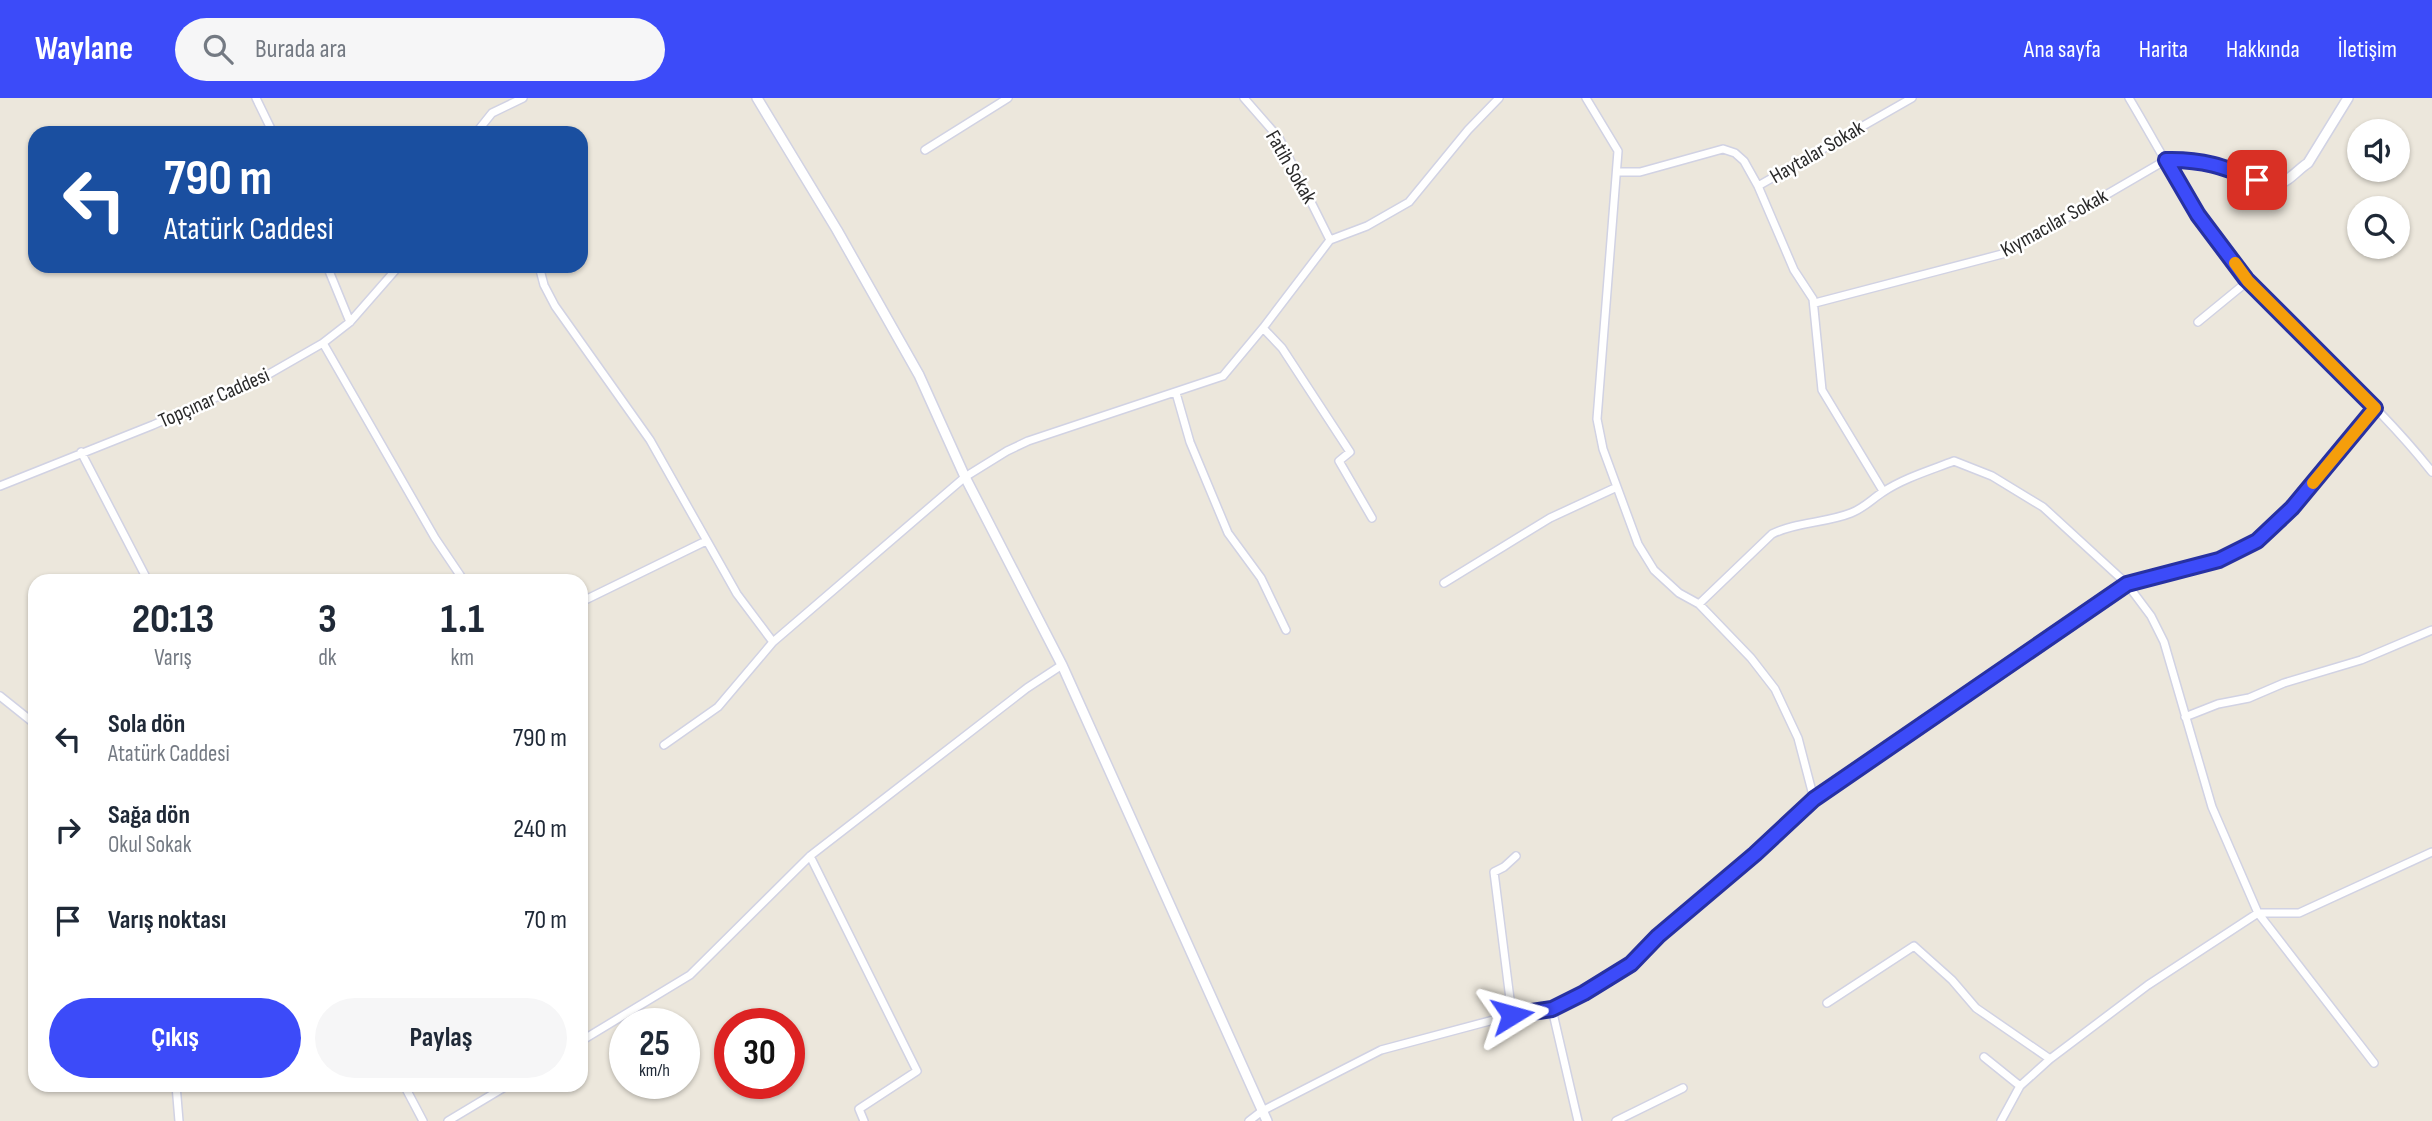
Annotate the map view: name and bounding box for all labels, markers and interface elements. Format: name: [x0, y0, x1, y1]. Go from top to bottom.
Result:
search box: [175, 18, 665, 81]
text: Waylane: [35, 29, 133, 69]
icon: search: [199, 30, 237, 68]
text: Burada ara: [255, 34, 347, 65]
text: Ana sayfa: [2024, 35, 2101, 64]
text: Harita: [2139, 35, 2188, 64]
text: Hakkında: [2226, 35, 2300, 64]
text: İletişim: [2338, 35, 2397, 64]
street label: Haytalar Sokak: [1766, 115, 1868, 189]
map controls: [2347, 119, 2410, 259]
button: sound: [2347, 119, 2410, 182]
street label: Fatih Sokak: [1260, 126, 1322, 208]
text: 790 m: [164, 150, 272, 209]
pin: [2227, 150, 2287, 210]
icon: left: [49, 154, 140, 245]
icon: arrive: [2238, 161, 2276, 199]
street label: Kıymacılar Sokak: [1996, 183, 2112, 263]
button: search: [2347, 196, 2410, 259]
text: Atatürk Caddesi: [164, 210, 334, 249]
street label: Topçınar Caddesi: [155, 362, 273, 434]
text: 20:13: [132, 594, 214, 645]
text: 3: [318, 594, 337, 645]
text: 1.1: [440, 594, 484, 645]
text: Varış: [154, 644, 192, 672]
text: dk: [318, 644, 337, 672]
text: km: [451, 644, 474, 672]
text: Sola dön: [108, 709, 185, 740]
icon: left: [49, 720, 87, 758]
text: 790 m: [513, 723, 567, 754]
text: Atatürk Caddesi: [108, 740, 230, 768]
text: Sağa dön: [108, 800, 190, 831]
icon: right: [49, 811, 87, 849]
text: 240 m: [513, 814, 567, 845]
text: Okul Sokak: [108, 831, 192, 859]
icon: arrive: [49, 902, 87, 940]
text: Varış noktası: [108, 905, 226, 936]
text: 70 m: [524, 905, 567, 936]
position arrow: [1475, 978, 1549, 1052]
button: Çıkış: [49, 998, 301, 1078]
button: Paylaş: [315, 998, 567, 1078]
speed limit sign: 30: [714, 1008, 805, 1099]
text: 25: [639, 1023, 670, 1066]
text: km/h: [639, 1060, 670, 1081]

